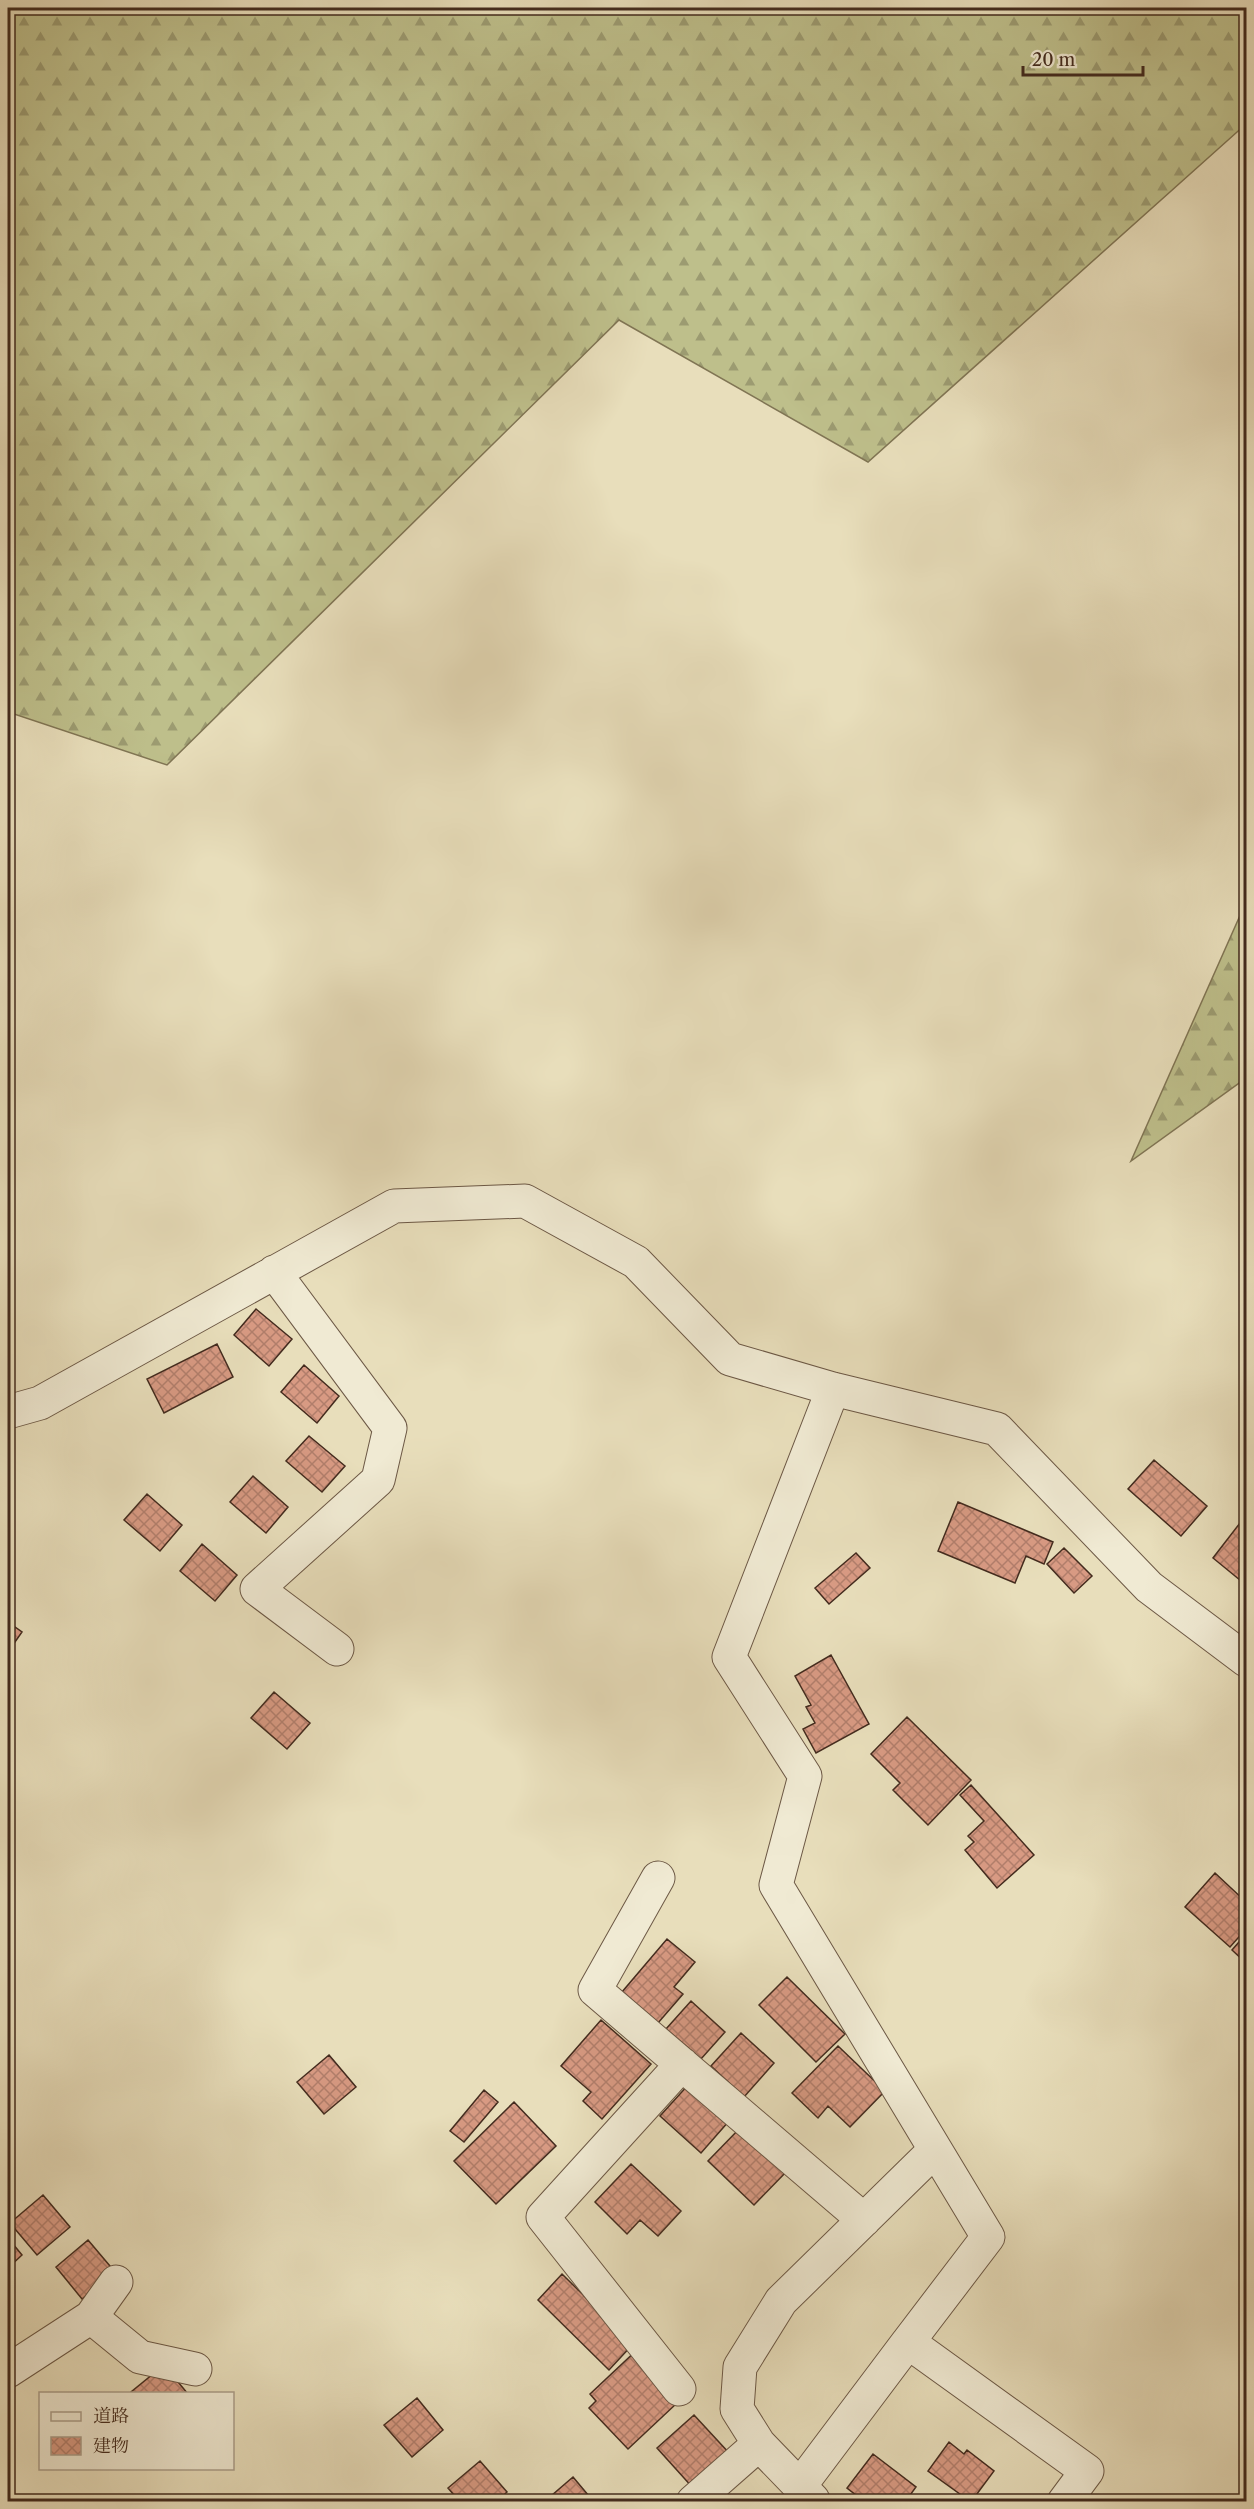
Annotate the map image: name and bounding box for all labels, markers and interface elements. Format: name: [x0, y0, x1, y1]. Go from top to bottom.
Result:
scale bar: [1023, 39, 1143, 77]
text: 20 m: [1032, 49, 1076, 71]
legend: [39, 2392, 234, 2470]
text: 道路: [93, 2405, 129, 2427]
text: 建物: [93, 2435, 129, 2457]

